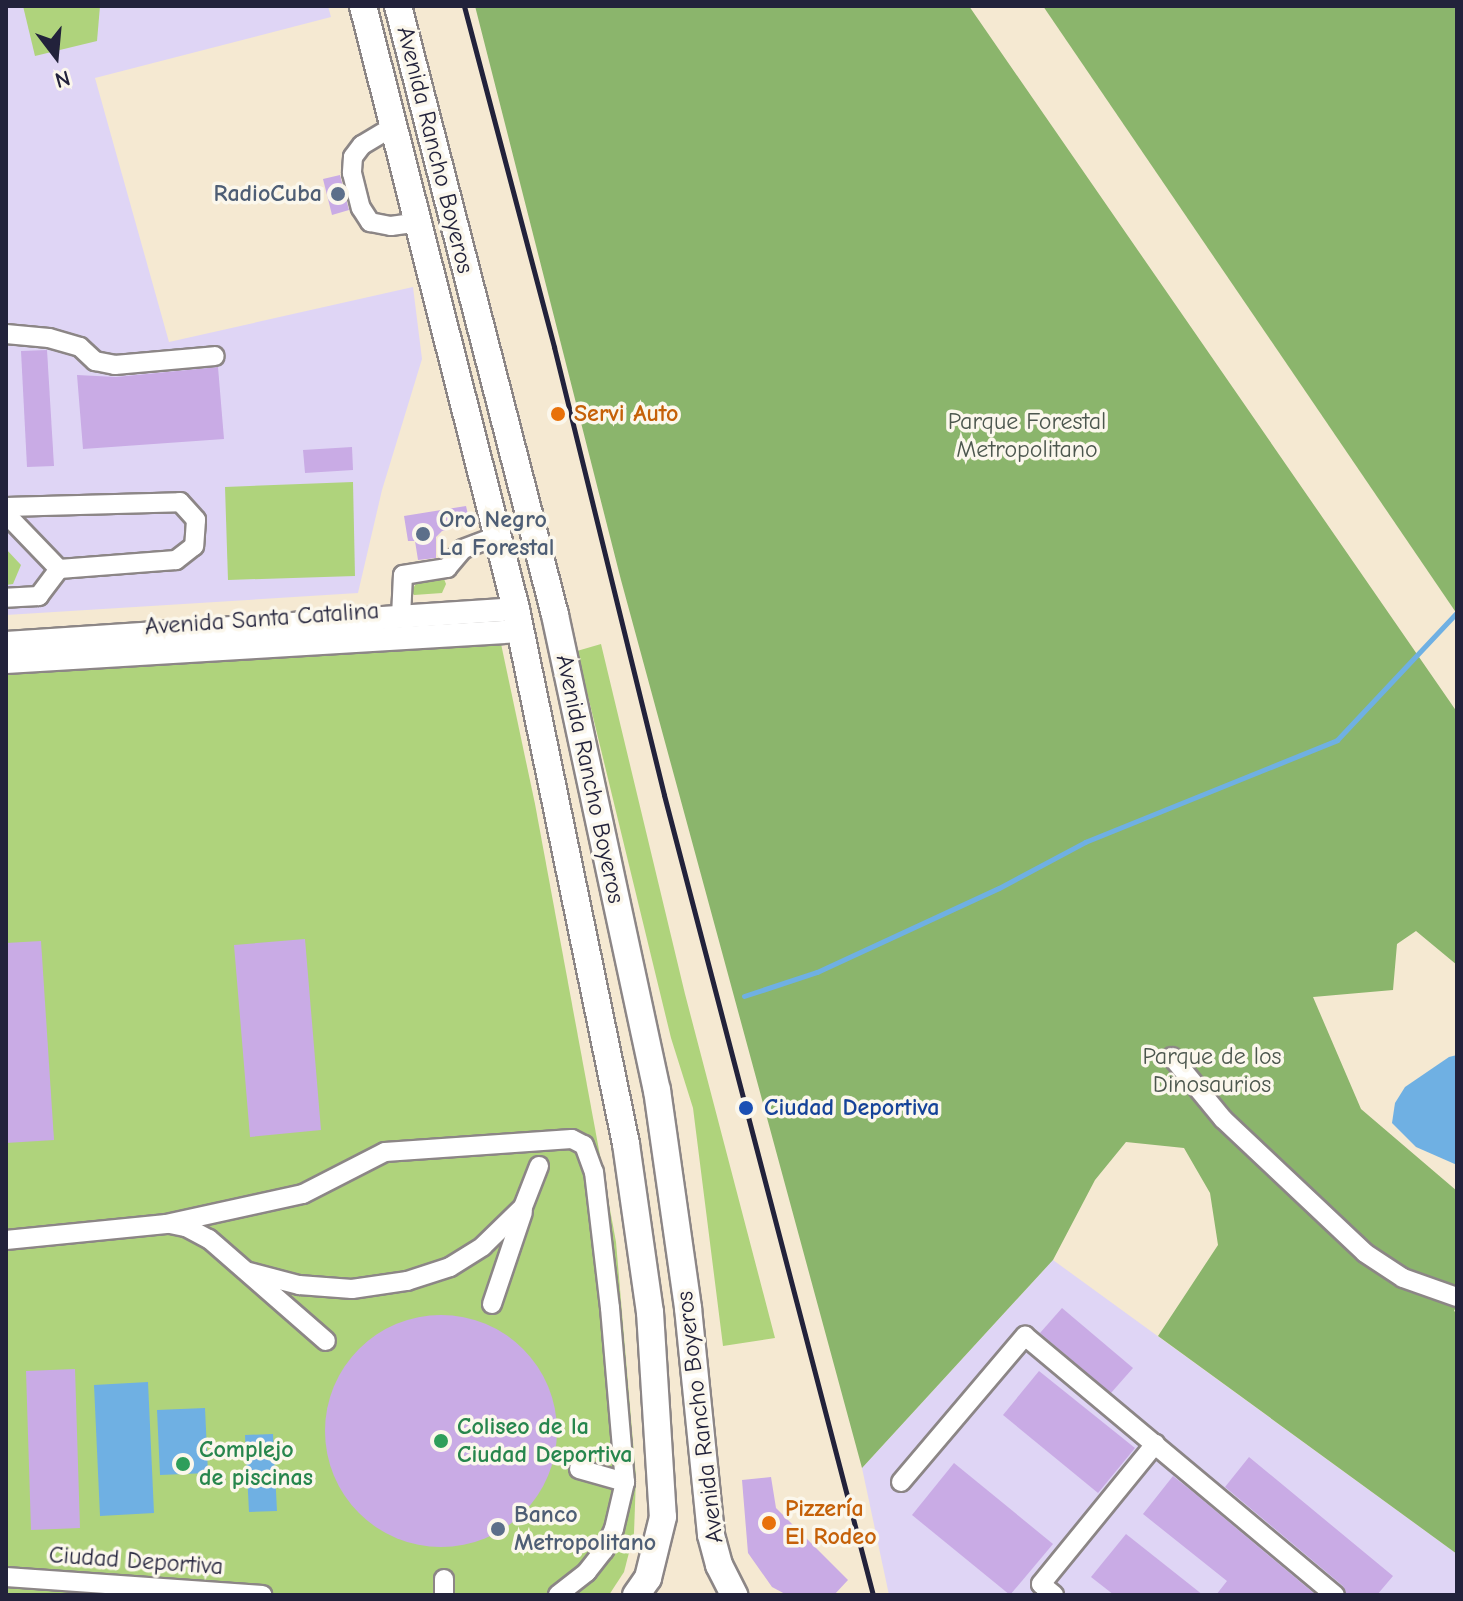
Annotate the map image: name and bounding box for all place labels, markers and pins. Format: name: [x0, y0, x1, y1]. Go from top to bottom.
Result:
place label: RadioCuba: [213, 180, 322, 208]
marker: RadioCuba: [329, 185, 347, 203]
place label: Servi Auto: [574, 400, 679, 428]
marker: Servi Auto: [549, 405, 567, 423]
place label: Oro Negro La Forestal: [439, 506, 554, 562]
marker: Oro Negro La Forestal: [414, 525, 432, 543]
place label: Ciudad Deportiva: [764, 1094, 939, 1122]
marker: Ciudad Deportiva: [735, 1097, 757, 1119]
place label: Coliseo de la Ciudad Deportiva: [457, 1413, 632, 1469]
marker: Coliseo de la Ciudad Deportiva: [432, 1432, 450, 1450]
place label: Complejo de piscinas: [199, 1436, 313, 1492]
marker: Complejo de piscinas: [174, 1455, 192, 1473]
place label: Pizzería El Rodeo: [785, 1495, 877, 1551]
place label: Banco Metropolitano: [514, 1501, 656, 1557]
marker: Pizzería El Rodeo: [760, 1514, 778, 1532]
marker: Banco Metropolitano: [489, 1520, 507, 1538]

